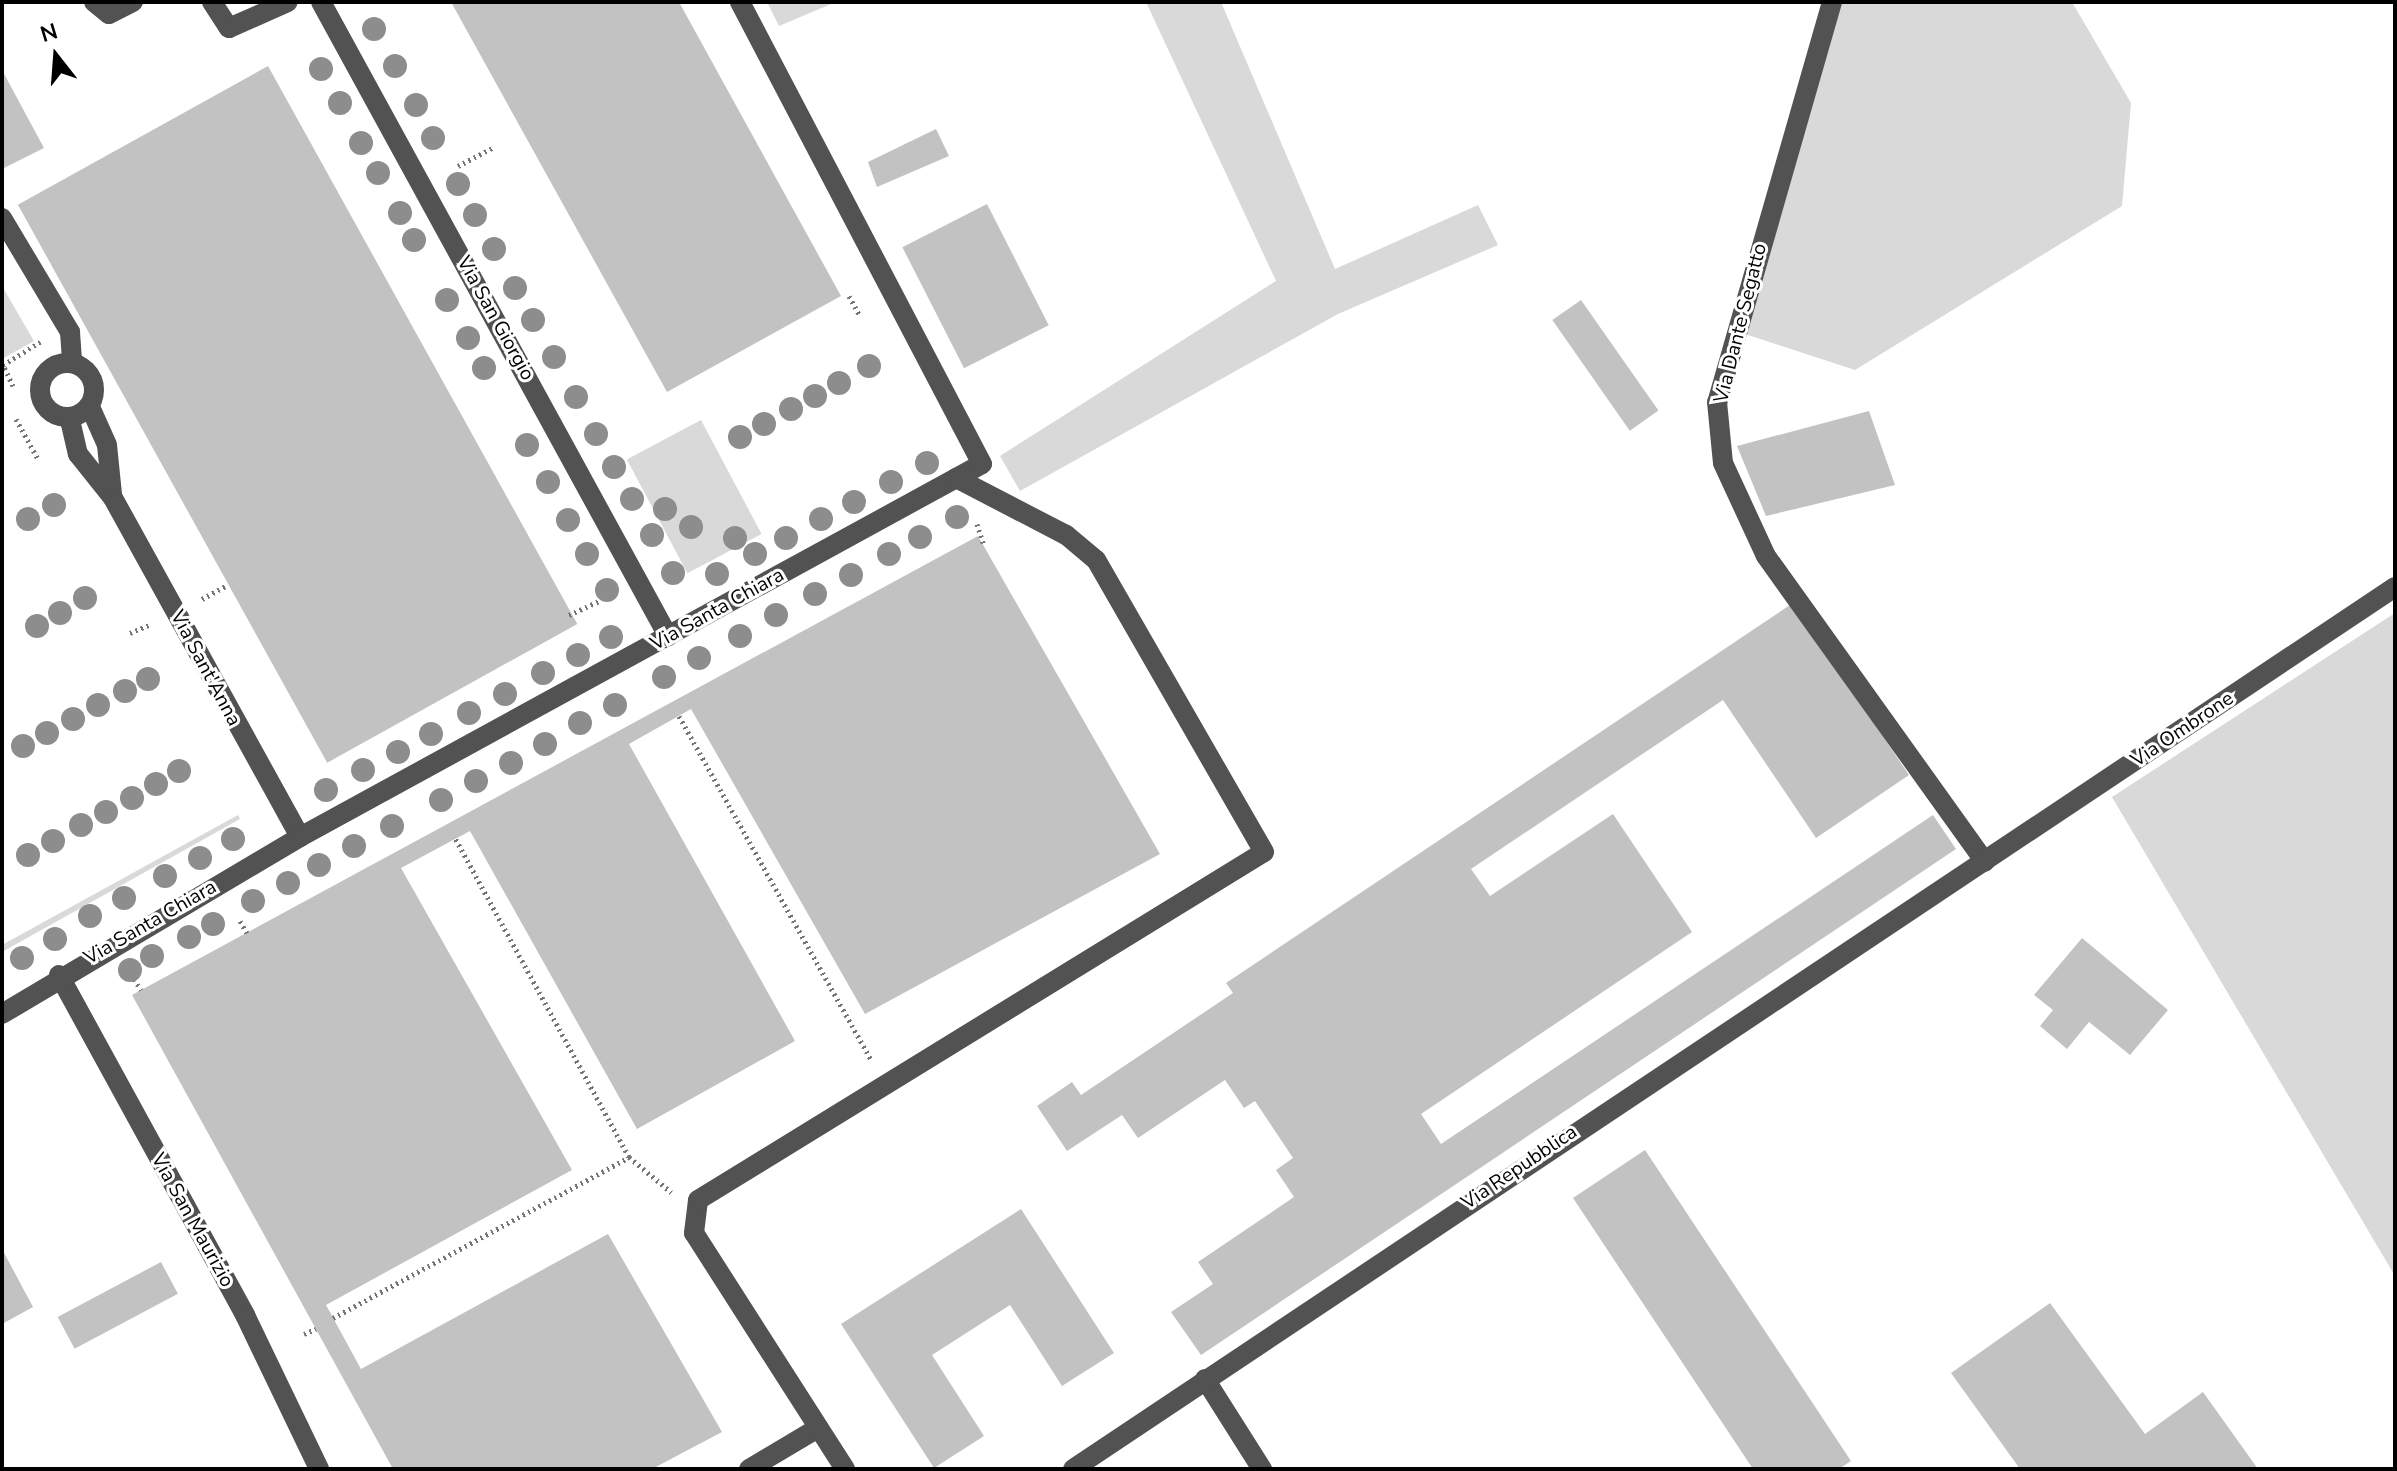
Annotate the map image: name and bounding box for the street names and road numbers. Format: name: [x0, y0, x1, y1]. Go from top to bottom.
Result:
street label: Via Dante Segatto: [1709, 241, 1771, 405]
street label: Via San Giorgio: [452, 252, 540, 384]
street label: Via Santa Chiara: [646, 562, 788, 656]
street label: Via Sant'Anna: [165, 606, 247, 730]
street label: Via Ombrone: [2126, 686, 2238, 772]
street label: Via Santa Chiara: [80, 874, 220, 970]
street label: Via Repubblica: [1457, 1119, 1581, 1215]
street label: Via San Maurizio: [146, 1149, 240, 1291]

